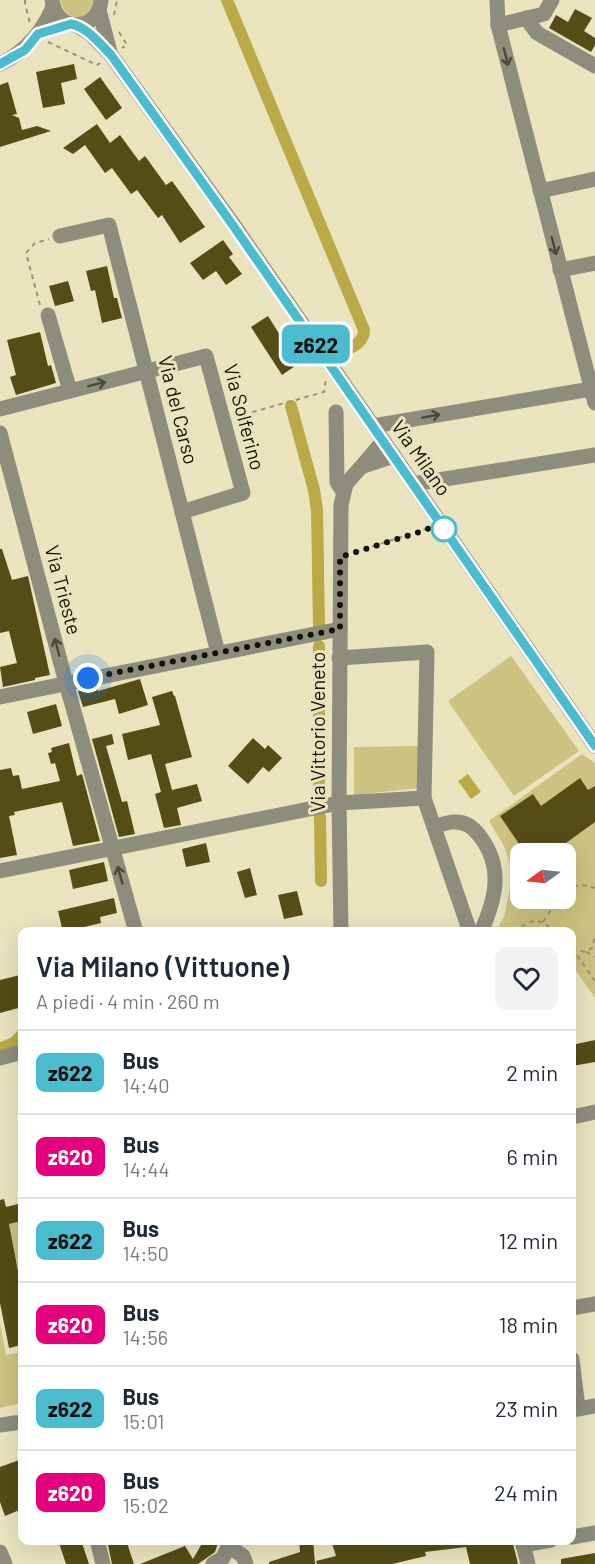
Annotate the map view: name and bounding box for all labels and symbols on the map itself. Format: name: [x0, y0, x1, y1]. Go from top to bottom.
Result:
one-way arrow: [501, 47, 513, 66]
one-way arrow: [549, 236, 561, 255]
line badge: z622: [274, 324, 358, 364]
street label: Via del Carso: [154, 353, 204, 467]
street label: Via Solferino: [219, 361, 271, 473]
one-way arrow: [88, 378, 107, 389]
one-way arrow: [420, 410, 440, 421]
street label: Via Milano: [387, 415, 457, 500]
unlabelled marker: [431, 516, 457, 542]
street label: Via Trieste: [41, 542, 87, 637]
one-way arrow: [50, 638, 62, 657]
street label: Via Vittorio Veneto: [305, 652, 329, 812]
your location: [73, 663, 103, 693]
north arrow: [510, 843, 576, 909]
one-way arrow: [114, 866, 125, 885]

